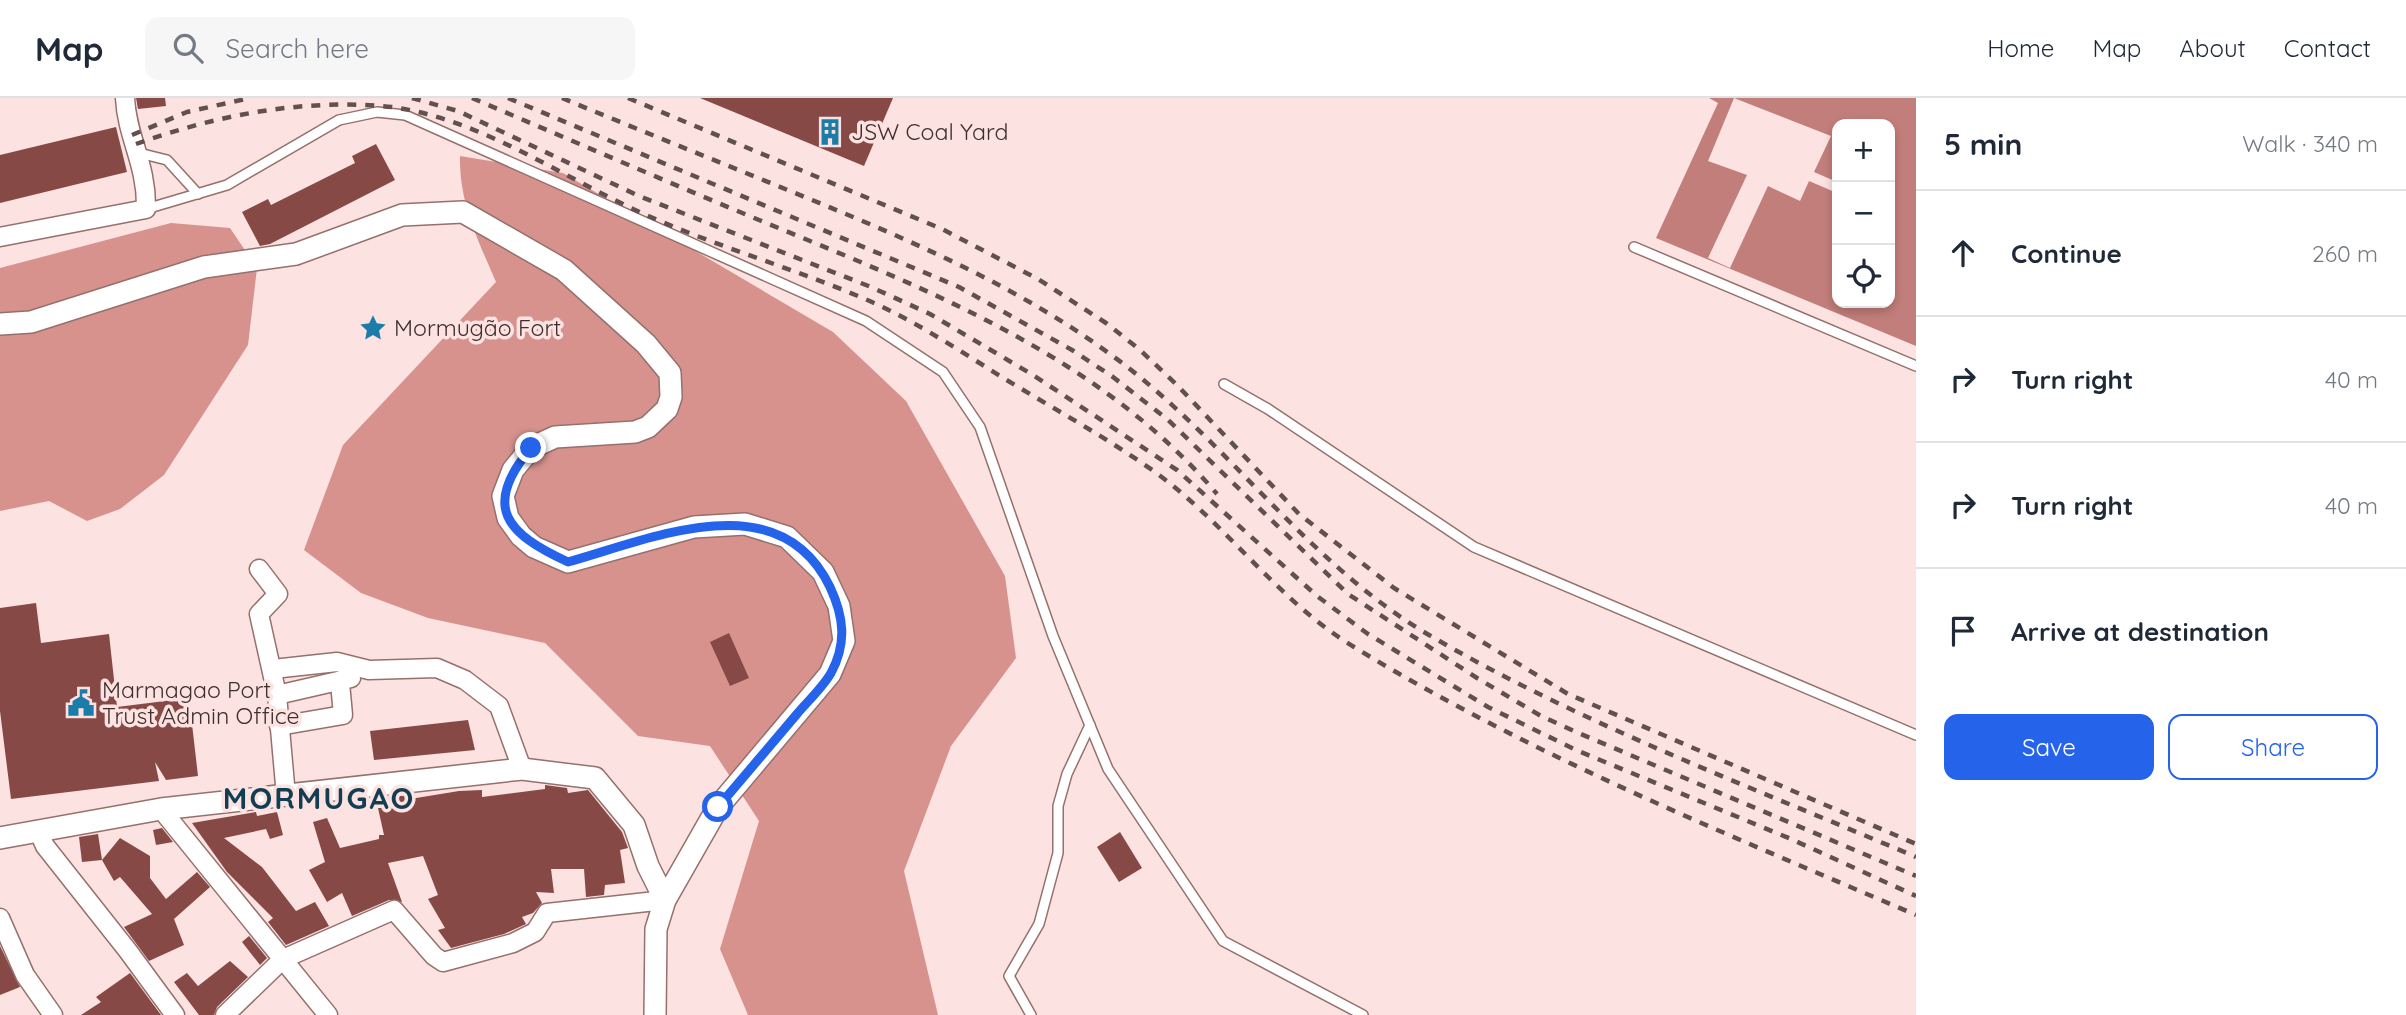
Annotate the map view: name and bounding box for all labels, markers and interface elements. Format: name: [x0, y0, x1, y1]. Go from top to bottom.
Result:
search box: [145, 17, 635, 80]
text: Map: [35, 28, 103, 69]
icon: search: [169, 29, 207, 67]
text: Search here: [225, 32, 369, 65]
text: Home: [1987, 33, 2054, 63]
text: Map: [2092, 33, 2141, 63]
text: About: [2179, 33, 2246, 63]
text: Contact: [2284, 33, 2371, 63]
building icon: JSW Coal Yard: [815, 117, 845, 147]
place label: JSW Coal Yard: [851, 117, 1008, 146]
map controls: [1832, 119, 1895, 308]
button: +: [1832, 119, 1895, 182]
text: 5 min: [1944, 125, 2022, 163]
text: Walk · 340 m: [2242, 129, 2378, 158]
button: −: [1832, 182, 1895, 245]
icon: ahead: [1944, 234, 1982, 272]
text: Continue: [2011, 237, 2122, 270]
text: 260 m: [2312, 239, 2378, 268]
button: locate: [1832, 245, 1895, 308]
place icon: Mormugão Fort: [358, 313, 388, 343]
place label: Mormugão Fort: [394, 313, 561, 342]
icon: right: [1944, 360, 1982, 398]
text: Turn right: [2011, 363, 2133, 396]
text: 40 m: [2325, 365, 2378, 394]
route end: [515, 432, 546, 463]
icon: right: [1944, 486, 1982, 524]
text: Turn right: [2011, 489, 2133, 522]
text: 40 m: [2325, 491, 2378, 520]
icon: arrive: [1944, 612, 1982, 650]
text: Arrive at destination: [2011, 615, 2269, 648]
place label: Marmagao Port Trust Admin Office: [102, 675, 300, 730]
public building icon: Marmagao Port Trust Admin Office: [66, 688, 96, 718]
button: Save: [1944, 714, 2154, 780]
button: Share: [2168, 714, 2378, 780]
district label: MORMUGAO: [223, 779, 415, 817]
route start: [702, 791, 733, 822]

